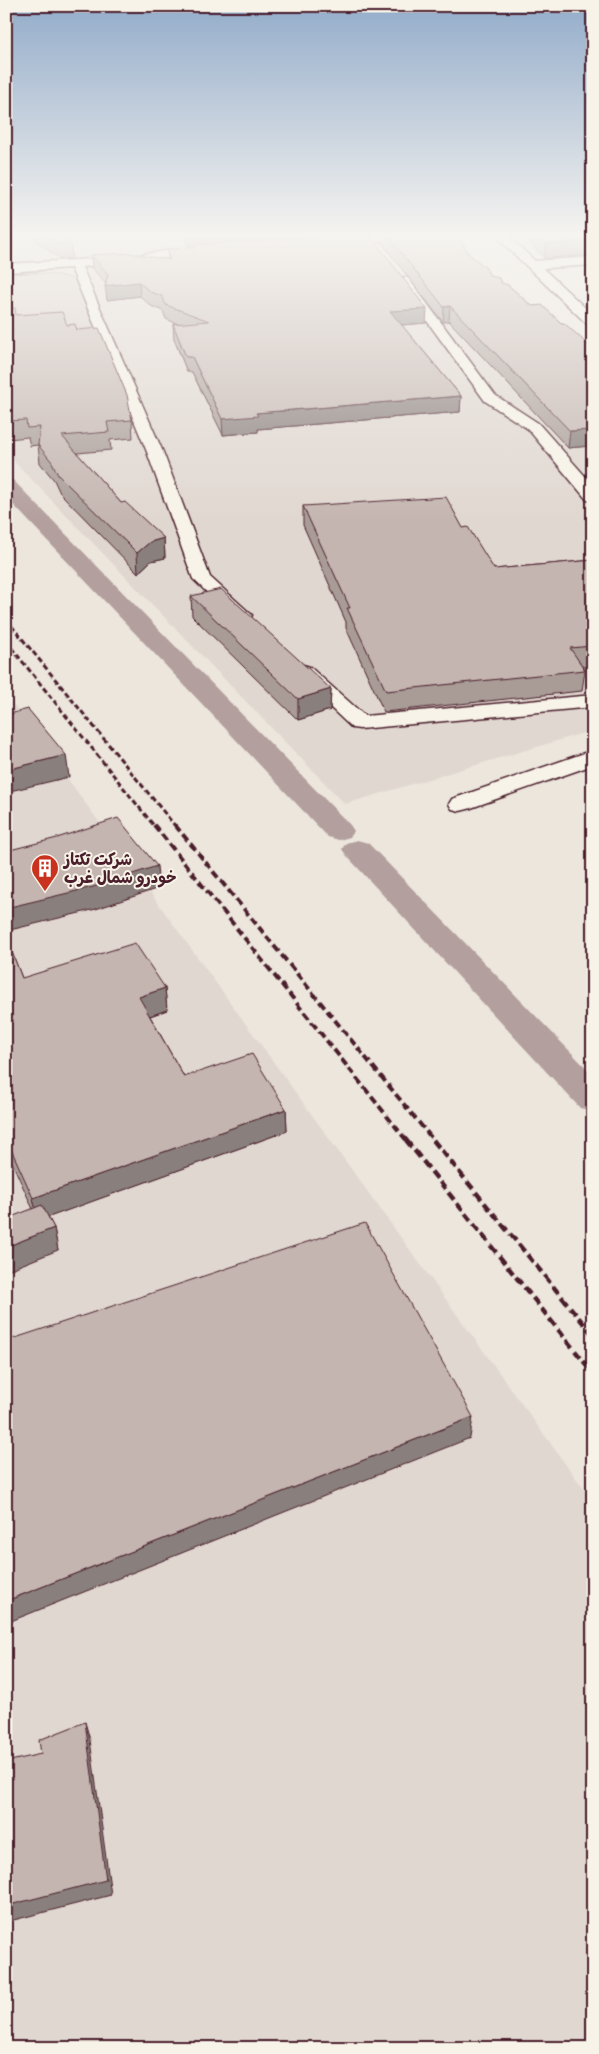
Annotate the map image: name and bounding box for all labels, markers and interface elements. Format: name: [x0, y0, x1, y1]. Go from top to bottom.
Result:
place label: شرکت تکتاز خودرو شمال غرب: [62, 850, 177, 888]
building icon: شرکت تکتاز خودرو شمال غرب: [30, 853, 60, 892]

